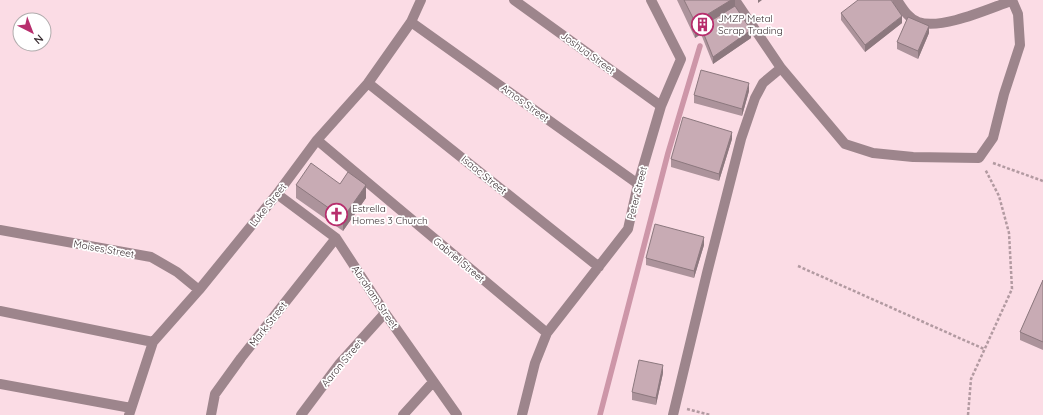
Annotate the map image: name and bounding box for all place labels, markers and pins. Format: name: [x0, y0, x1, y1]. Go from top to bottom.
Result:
building icon: JMZP Metal Scrap Trading: [690, 11, 716, 37]
place label: JMZP Metal Scrap Trading: [718, 12, 783, 37]
church icon: Estrella Homes 3 Church: [324, 201, 350, 227]
place label: Estrella Homes 3 Church: [352, 202, 428, 227]

